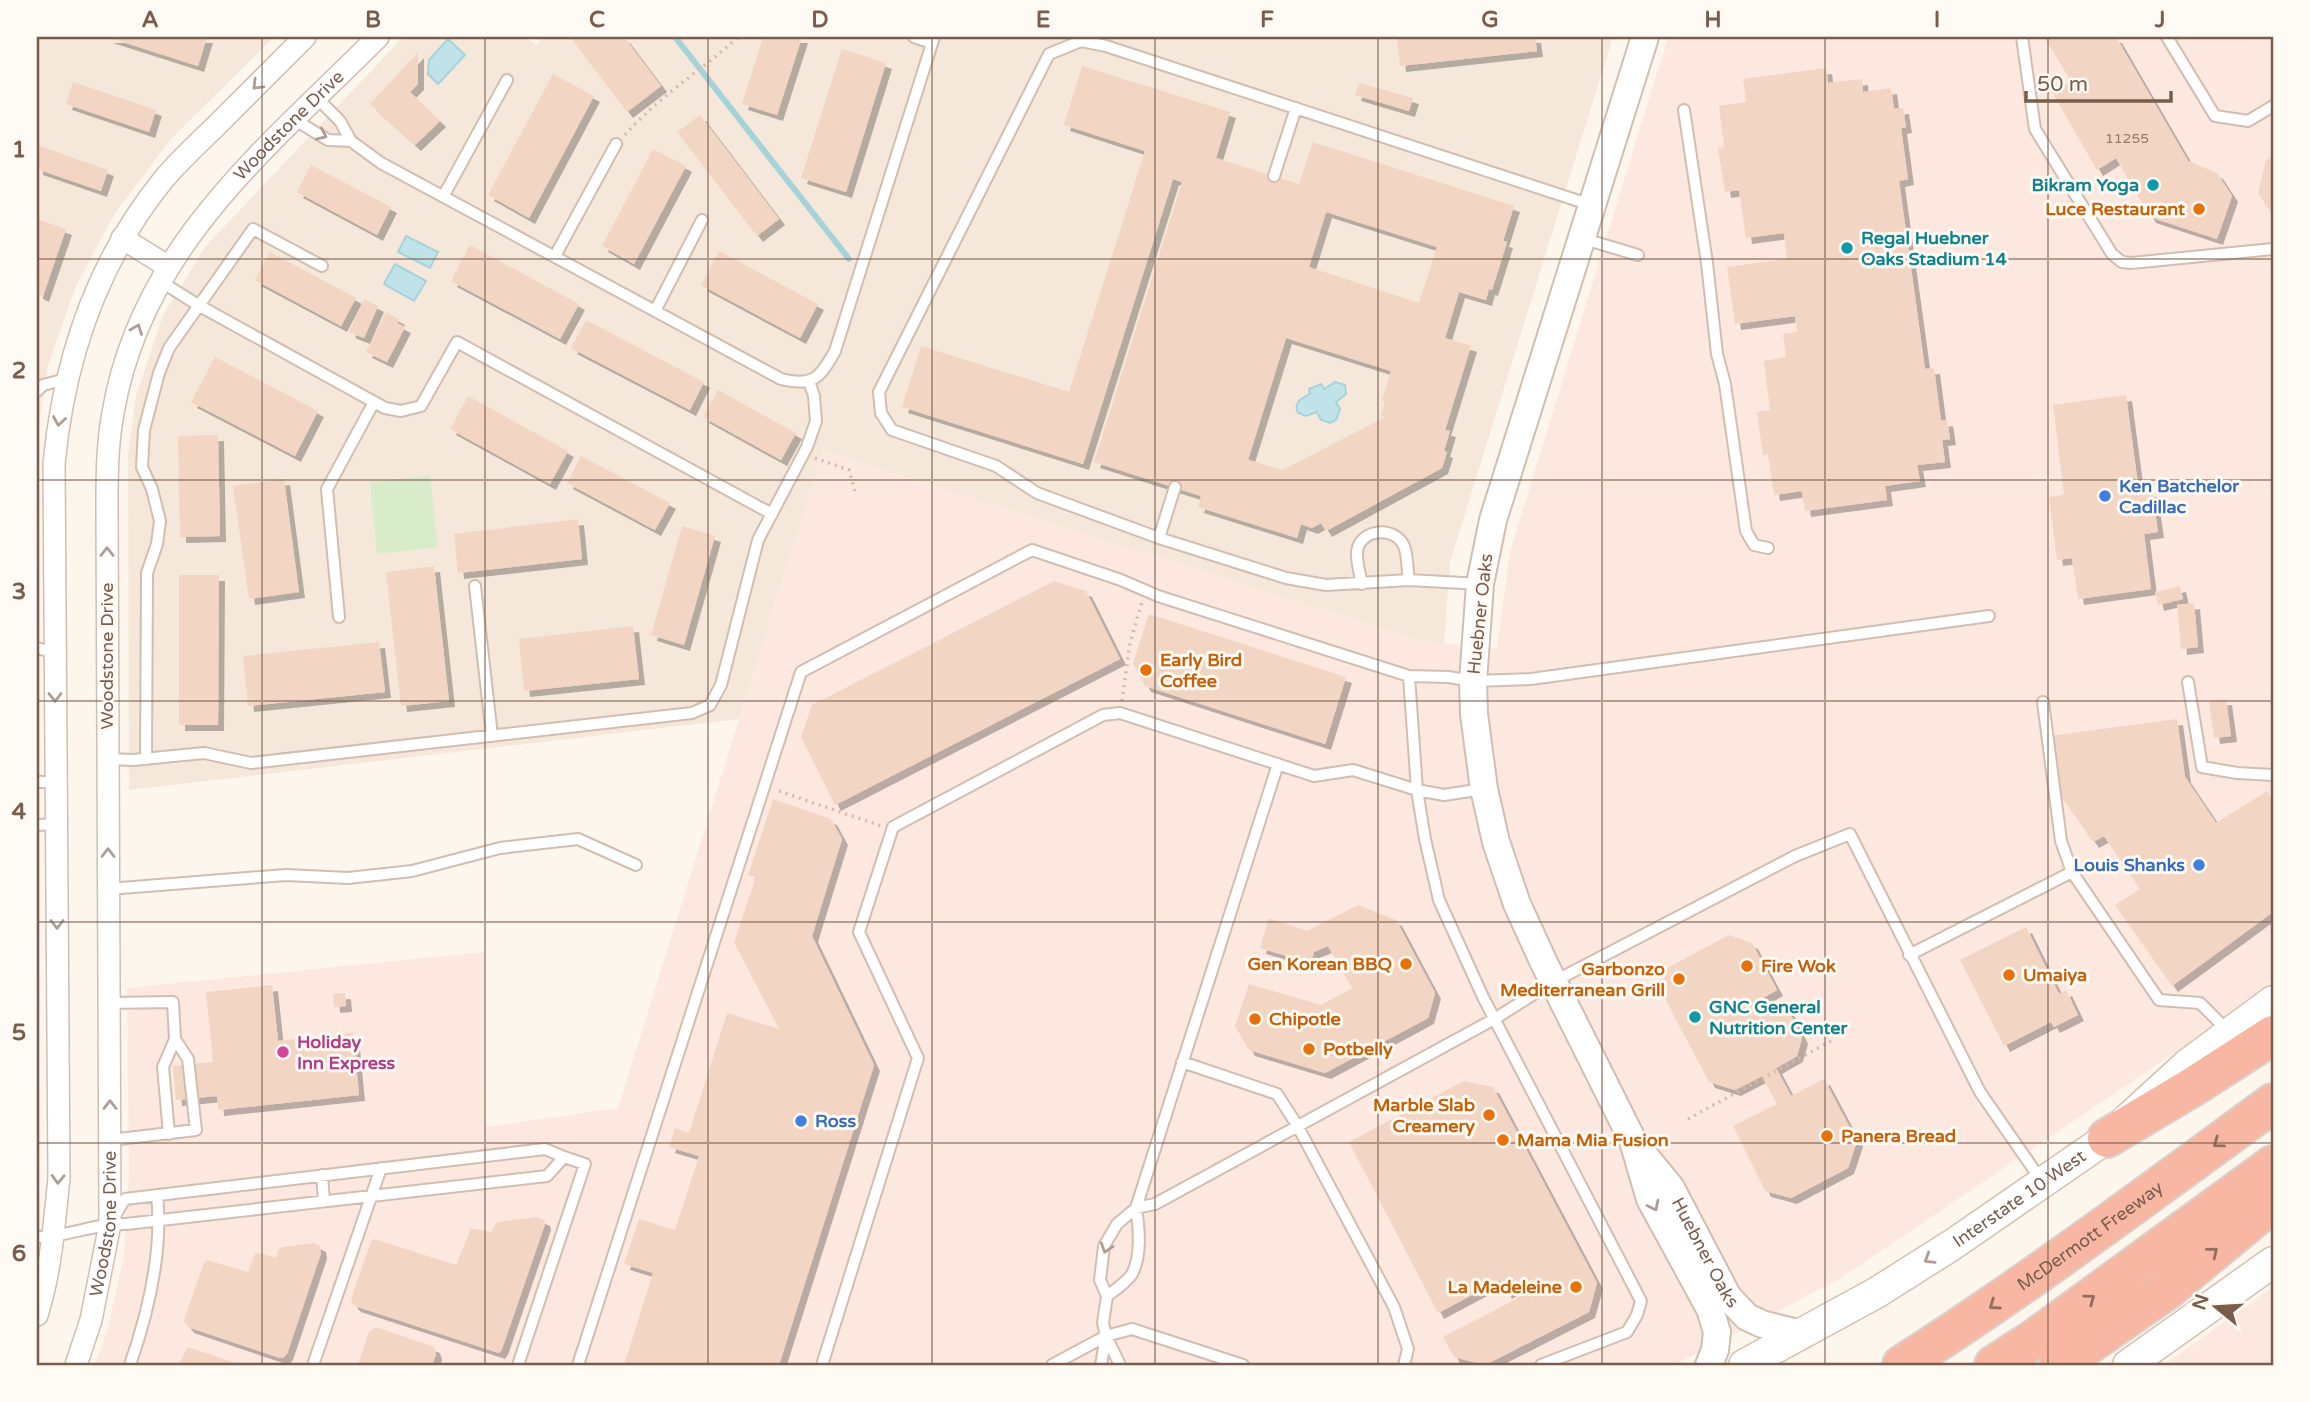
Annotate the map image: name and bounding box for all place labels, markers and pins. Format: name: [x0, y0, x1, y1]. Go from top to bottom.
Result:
place label: Bikram Yoga: [2032, 174, 2139, 196]
marker: Bikram Yoga: [2145, 177, 2161, 193]
place label: Luce Restaurant: [2045, 198, 2185, 220]
marker: Luce Restaurant: [2191, 201, 2207, 217]
place label: Regal Huebner Oaks Stadium 14: [1861, 227, 2008, 270]
marker: Regal Huebner Oaks Stadium 14: [1839, 240, 1855, 256]
place label: Ken Batchelor Cadillac: [2119, 475, 2240, 518]
marker: Ken Batchelor Cadillac: [2097, 488, 2113, 504]
place label: Early Bird Coffee: [1160, 649, 1242, 692]
marker: Early Bird Coffee: [1138, 662, 1154, 678]
place label: Louis Shanks: [2074, 854, 2185, 876]
marker: Louis Shanks: [2191, 857, 2207, 873]
place label: Gen Korean BBQ: [1247, 953, 1392, 975]
place label: Fire Wok: [1761, 955, 1836, 977]
marker: Gen Korean BBQ: [1398, 956, 1414, 972]
place label: Garbonzo Mediterranean Grill: [1500, 958, 1665, 1001]
marker: Fire Wok: [1739, 958, 1755, 974]
place label: Umaiya: [2023, 964, 2087, 986]
marker: Umaiya: [2001, 967, 2017, 983]
marker: Garbonzo Mediterranean Grill: [1671, 971, 1687, 987]
place label: GNC General Nutrition Center: [1709, 996, 1848, 1039]
place label: Chipotle: [1269, 1008, 1341, 1030]
marker: GNC General Nutrition Center: [1687, 1009, 1703, 1025]
marker: Chipotle: [1247, 1011, 1263, 1027]
place label: Holiday Inn Express: [297, 1031, 396, 1074]
place label: Potbelly: [1323, 1038, 1393, 1060]
marker: Potbelly: [1301, 1041, 1317, 1057]
marker: Holiday Inn Express: [275, 1044, 291, 1060]
place label: Marble Slab Creamery: [1373, 1094, 1475, 1137]
marker: Marble Slab Creamery: [1481, 1107, 1497, 1123]
place label: Ross: [815, 1110, 856, 1132]
marker: Ross: [793, 1113, 809, 1129]
place label: Panera Bread: [1841, 1125, 1956, 1147]
marker: Panera Bread: [1819, 1128, 1835, 1144]
place label: Mama Mia Fusion: [1517, 1129, 1669, 1151]
marker: Mama Mia Fusion: [1495, 1132, 1511, 1148]
place label: La Madeleine: [1447, 1276, 1562, 1298]
marker: La Madeleine: [1568, 1279, 1584, 1295]

